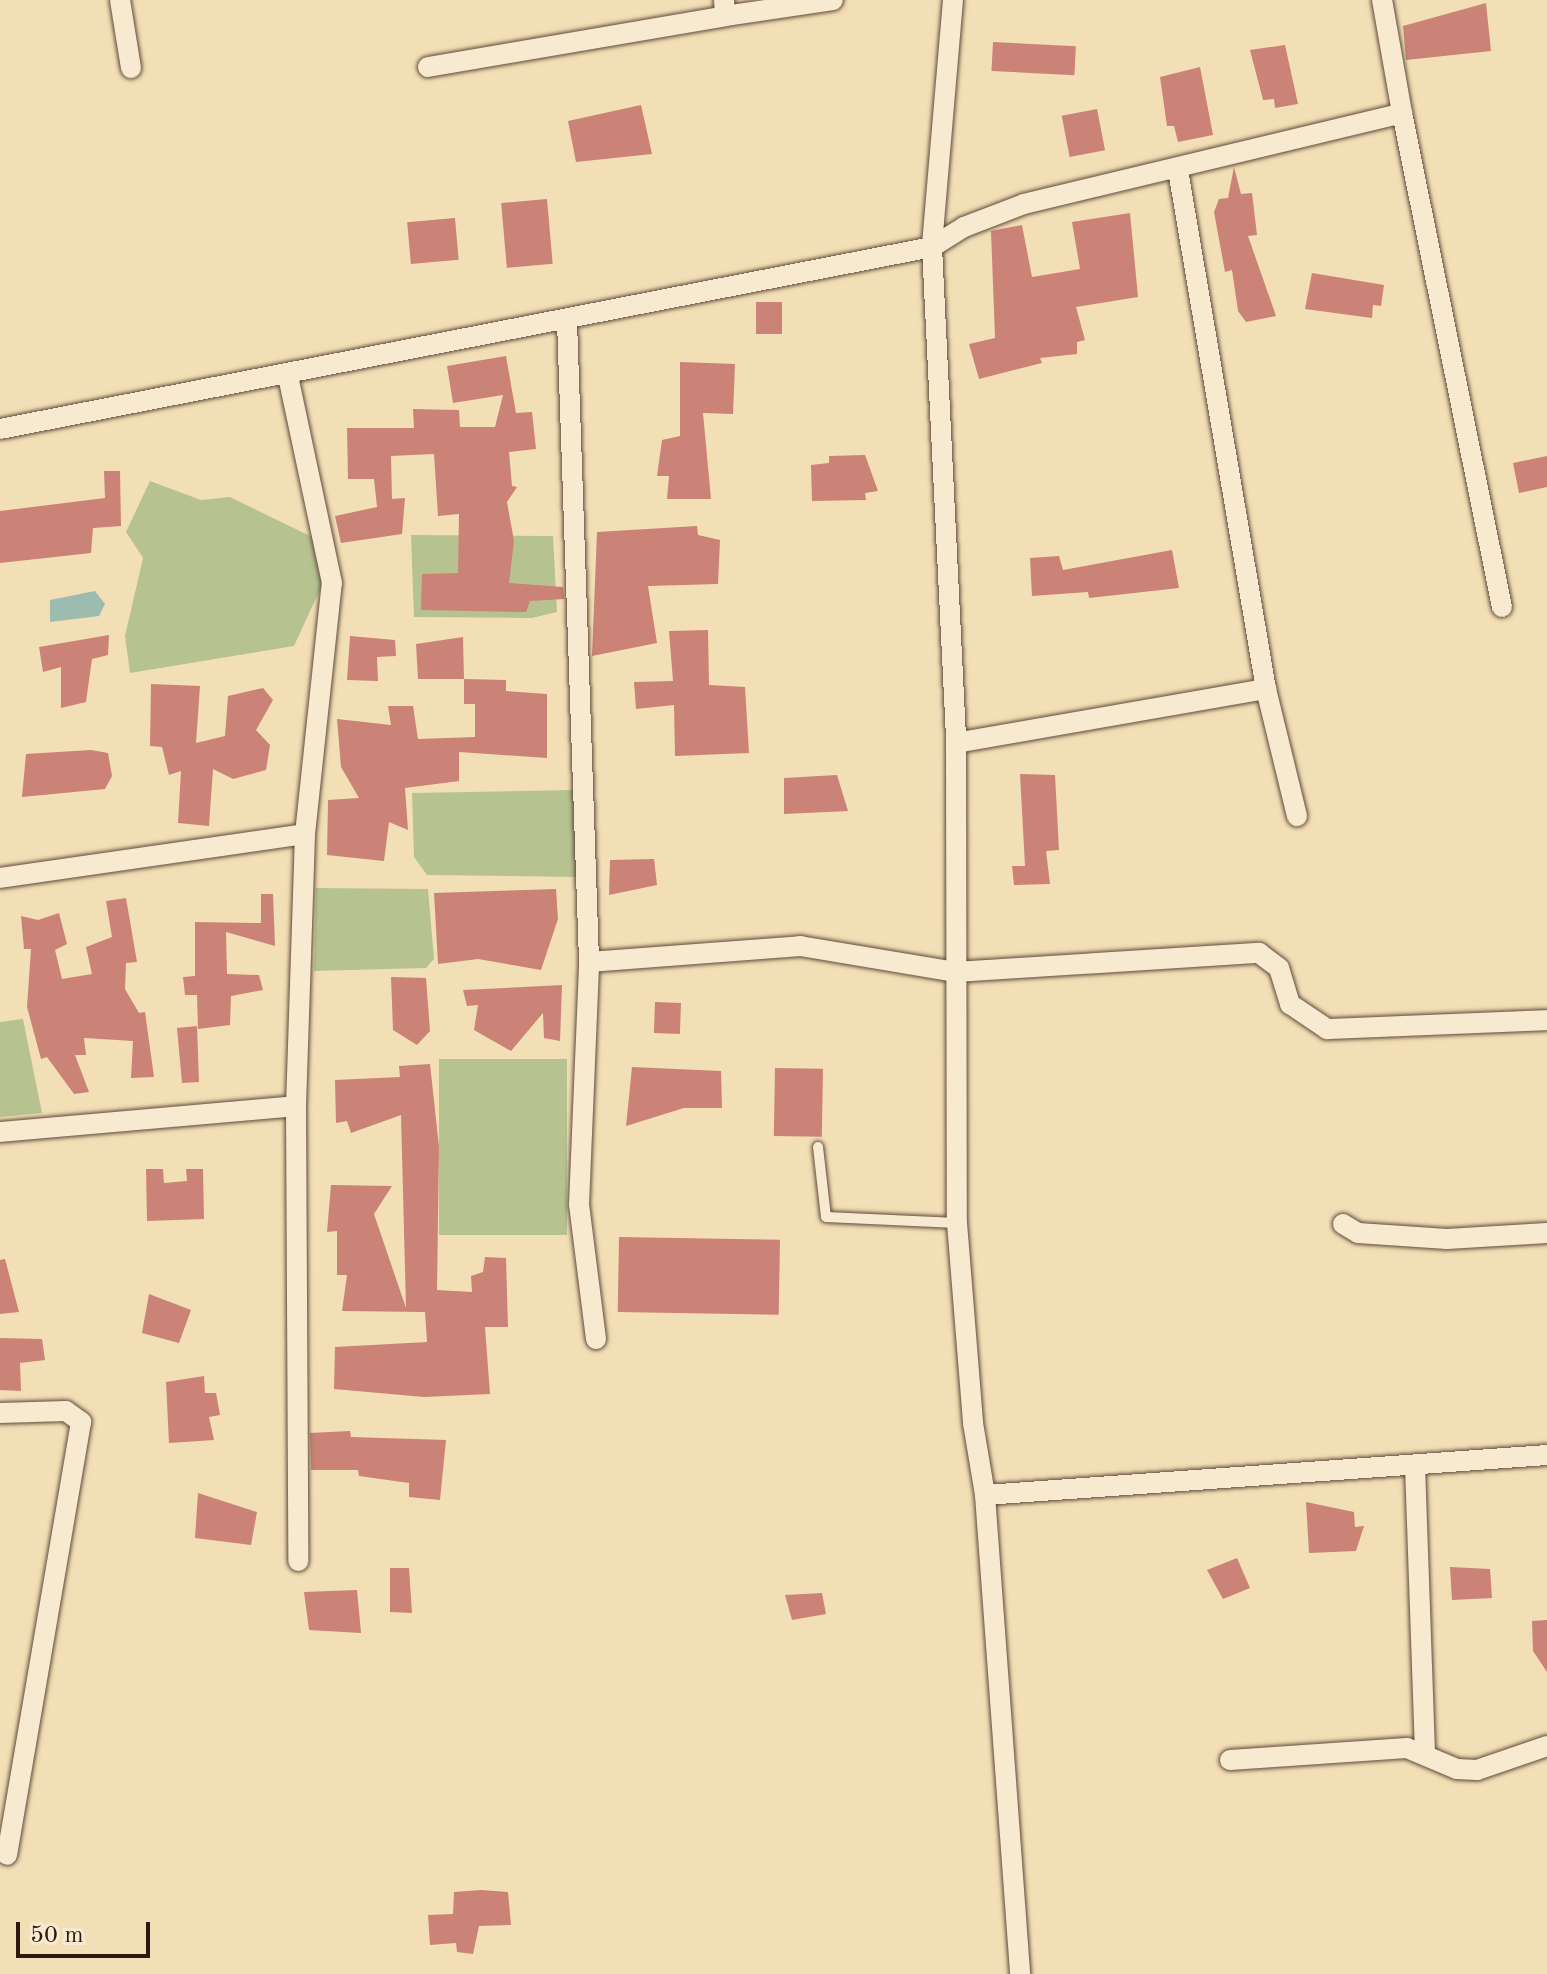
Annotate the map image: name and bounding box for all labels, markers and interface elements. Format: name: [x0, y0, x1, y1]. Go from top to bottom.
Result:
scale bar: [20, 1906, 154, 1956]
text: 50 m: [30, 1924, 84, 1948]

